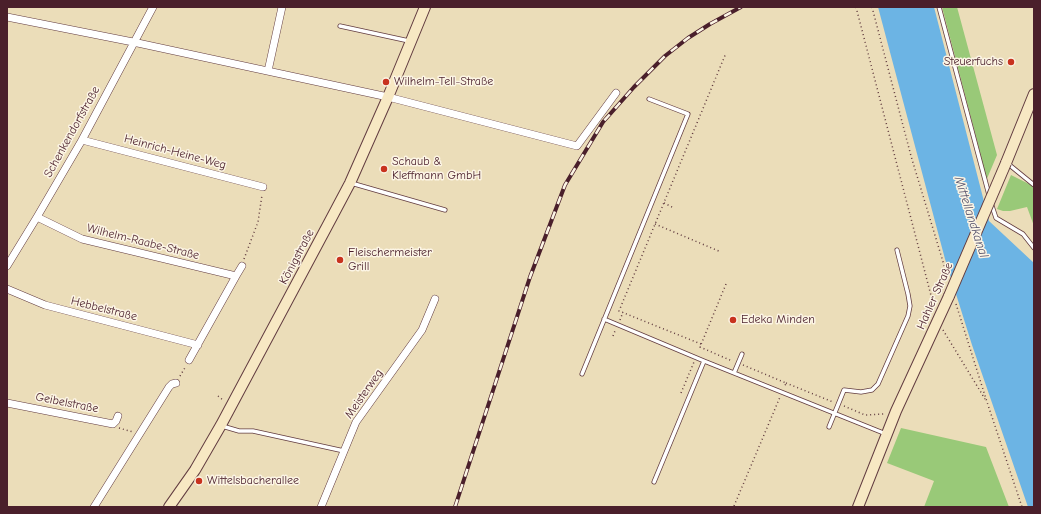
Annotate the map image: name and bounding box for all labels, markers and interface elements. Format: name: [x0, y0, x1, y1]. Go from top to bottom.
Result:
place label: Steuerfuchs: [944, 55, 1003, 69]
marker: Steuerfuchs: [1006, 57, 1016, 67]
place label: Wilhelm-Tell-Straße: [394, 75, 493, 89]
marker: Wilhelm-Tell-Straße: [381, 77, 391, 87]
street label: Schenkendorfstraße: [41, 84, 103, 180]
street label: Heinrich-Heine-Weg: [122, 131, 228, 173]
place label: Schaub & Kleffmann GmbH: [392, 155, 481, 183]
marker: Schaub & Kleffmann GmbH: [379, 164, 389, 174]
water label: Mittellandkanal: [951, 174, 991, 260]
street label: Wilhelm-Raabe-Straße: [85, 221, 201, 263]
street label: Königstraße: [276, 227, 318, 287]
place label: Fleischermeister Grill: [348, 246, 432, 274]
marker: Fleischermeister Grill: [335, 255, 345, 265]
street label: Hahler Straße: [914, 260, 956, 332]
street label: Hebbelstraße: [69, 294, 139, 324]
place label: Edeka Minden: [741, 313, 815, 327]
marker: Edeka Minden: [728, 315, 738, 325]
street label: Meisterweg: [342, 367, 386, 421]
street label: Geibelstraße: [34, 390, 100, 416]
place label: Wittelsbacherallee: [207, 474, 299, 488]
marker: Wittelsbacherallee: [194, 476, 204, 486]

